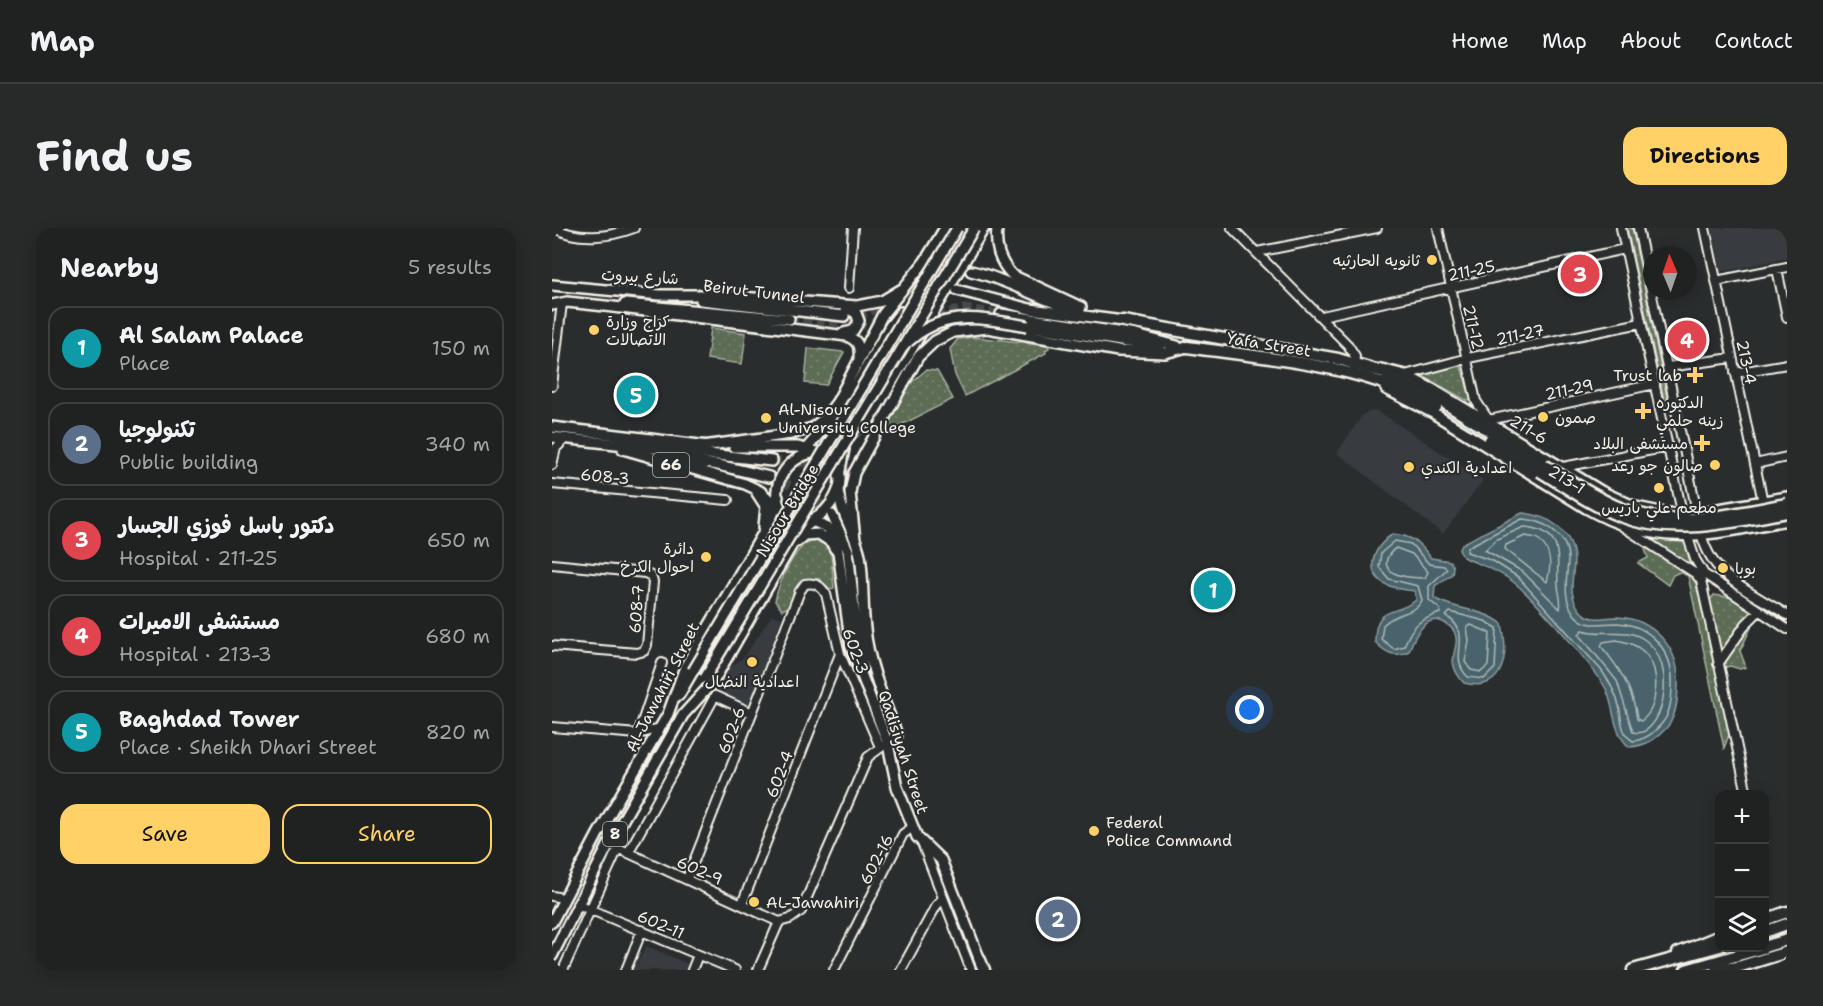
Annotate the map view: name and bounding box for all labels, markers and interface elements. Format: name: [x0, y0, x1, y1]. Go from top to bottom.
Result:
text: Map: [30, 22, 95, 60]
text: Home: [1451, 27, 1509, 55]
text: Map: [1542, 27, 1587, 55]
text: About: [1620, 27, 1681, 55]
text: Contact: [1714, 27, 1793, 55]
button: Directions: [1623, 127, 1787, 185]
text: Find us: [36, 128, 193, 184]
north arrow: [1643, 246, 1697, 300]
text: Nearby: [60, 250, 159, 285]
place label: ثانويه الحارثيه: [1333, 250, 1421, 271]
pin: 3: [1560, 252, 1600, 296]
marker: ثانويه الحارثيه: [1425, 253, 1439, 267]
text: 5 results: [408, 254, 492, 280]
street label: 211-25: [1445, 255, 1497, 286]
street label: شارع بيروت: [601, 264, 679, 290]
street label: Beirut Tunnel: [702, 275, 806, 308]
street label: 211-12: [1458, 303, 1489, 352]
place label: كراج وزارة الاتصالات: [606, 311, 670, 350]
pin: 4: [1668, 318, 1706, 362]
street label: 211-27: [1494, 319, 1546, 350]
text: Al Salam Palace: [119, 321, 304, 350]
marker: كراج وزارة الاتصالات: [587, 323, 601, 337]
street label: Yafa Street: [1225, 327, 1313, 362]
text: 1: [77, 335, 86, 361]
text: 150 m: [432, 335, 490, 361]
street label: 213-4: [1732, 338, 1761, 386]
text: Place: [119, 350, 170, 376]
place label: Trust lab: [1613, 365, 1682, 386]
marker: Trust lab: [1686, 366, 1704, 384]
pin: 5: [616, 372, 656, 418]
street label: 211-29: [1543, 374, 1595, 405]
place label: الدكتوره زينه حلمي: [1656, 392, 1724, 435]
place label: Al-Nisour University College: [778, 399, 916, 438]
marker: الدكتوره زينه حلمي: [1634, 402, 1652, 420]
place label: صمون: [1555, 407, 1596, 428]
street label: 211-6: [1506, 410, 1552, 449]
marker: صمون: [1536, 410, 1550, 424]
marker: Al-Nisour University College: [759, 411, 773, 425]
text: تكنولوجيا: [119, 415, 195, 444]
text: 2: [75, 431, 89, 457]
text: 340 m: [425, 431, 490, 457]
place label: مستشفى البلاد: [1593, 433, 1688, 454]
marker: مستشفى البلاد: [1693, 434, 1711, 452]
text: Public building: [119, 449, 258, 475]
road number: 66: [653, 453, 689, 477]
place label: صالون جو رعد: [1611, 455, 1703, 476]
place label: اعدادية الكندي: [1421, 457, 1512, 479]
marker: صالون جو رعد: [1708, 458, 1722, 472]
street label: Nisour Bridge: [751, 460, 824, 561]
marker: اعدادية الكندي: [1402, 460, 1416, 474]
street label: 213-1: [1544, 460, 1589, 499]
street label: 608-3: [580, 464, 630, 489]
marker: مطعم علي باريس: [1652, 481, 1666, 495]
place label: مطعم علي باريس: [1601, 497, 1717, 522]
text: دكتور باسل فوزي الجسار: [119, 511, 334, 540]
text: 3: [75, 527, 89, 553]
text: 650 m: [427, 527, 490, 553]
place label: دائرة احوال الكرخ: [620, 538, 694, 577]
text: Hospital · 211-25: [119, 545, 278, 571]
marker: دائرة احوال الكرخ: [699, 550, 713, 564]
place label: بوبا: [1735, 558, 1756, 579]
marker: بوبا: [1716, 561, 1730, 575]
pin: 1: [1194, 568, 1232, 613]
street label: 608-7: [624, 584, 649, 634]
text: مستشفى الاميرات: [119, 607, 280, 636]
street label: Al-Jawahiri Street: [621, 619, 704, 756]
text: 4: [75, 623, 89, 649]
text: 680 m: [425, 623, 490, 649]
street label: 602-3: [838, 625, 873, 677]
text: Hospital · 213-3: [119, 641, 272, 667]
marker: اعدادية النضال: [745, 655, 759, 669]
place label: اعدادية النضال: [705, 671, 799, 692]
street label: Qadisiyah Street: [874, 688, 933, 817]
your location: [1235, 695, 1264, 724]
street label: 602-6: [713, 704, 750, 757]
text: Baghdad Tower: [119, 705, 300, 734]
text: 5: [75, 719, 88, 745]
text: 820 m: [426, 719, 490, 745]
text: Place · Sheikh Dhari Street: [119, 734, 377, 760]
street label: 602-4: [761, 748, 798, 801]
map controls: [1715, 790, 1769, 952]
button: +: [1715, 790, 1769, 844]
button: Save: [60, 804, 270, 864]
button: Share: [282, 804, 492, 864]
place label: Federal Police Command: [1106, 812, 1232, 851]
road number: 8: [603, 822, 627, 846]
marker: Federal Police Command: [1087, 824, 1101, 838]
street label: 602-16: [855, 830, 898, 888]
button: −: [1715, 844, 1769, 898]
street label: 602-9: [674, 851, 726, 890]
place label: AL-Jawahiri: [766, 892, 859, 913]
marker: AL-Jawahiri: [747, 895, 761, 909]
pin: 2: [1038, 896, 1078, 942]
button: layers: [1715, 898, 1769, 952]
street label: 602-11: [634, 905, 688, 944]

